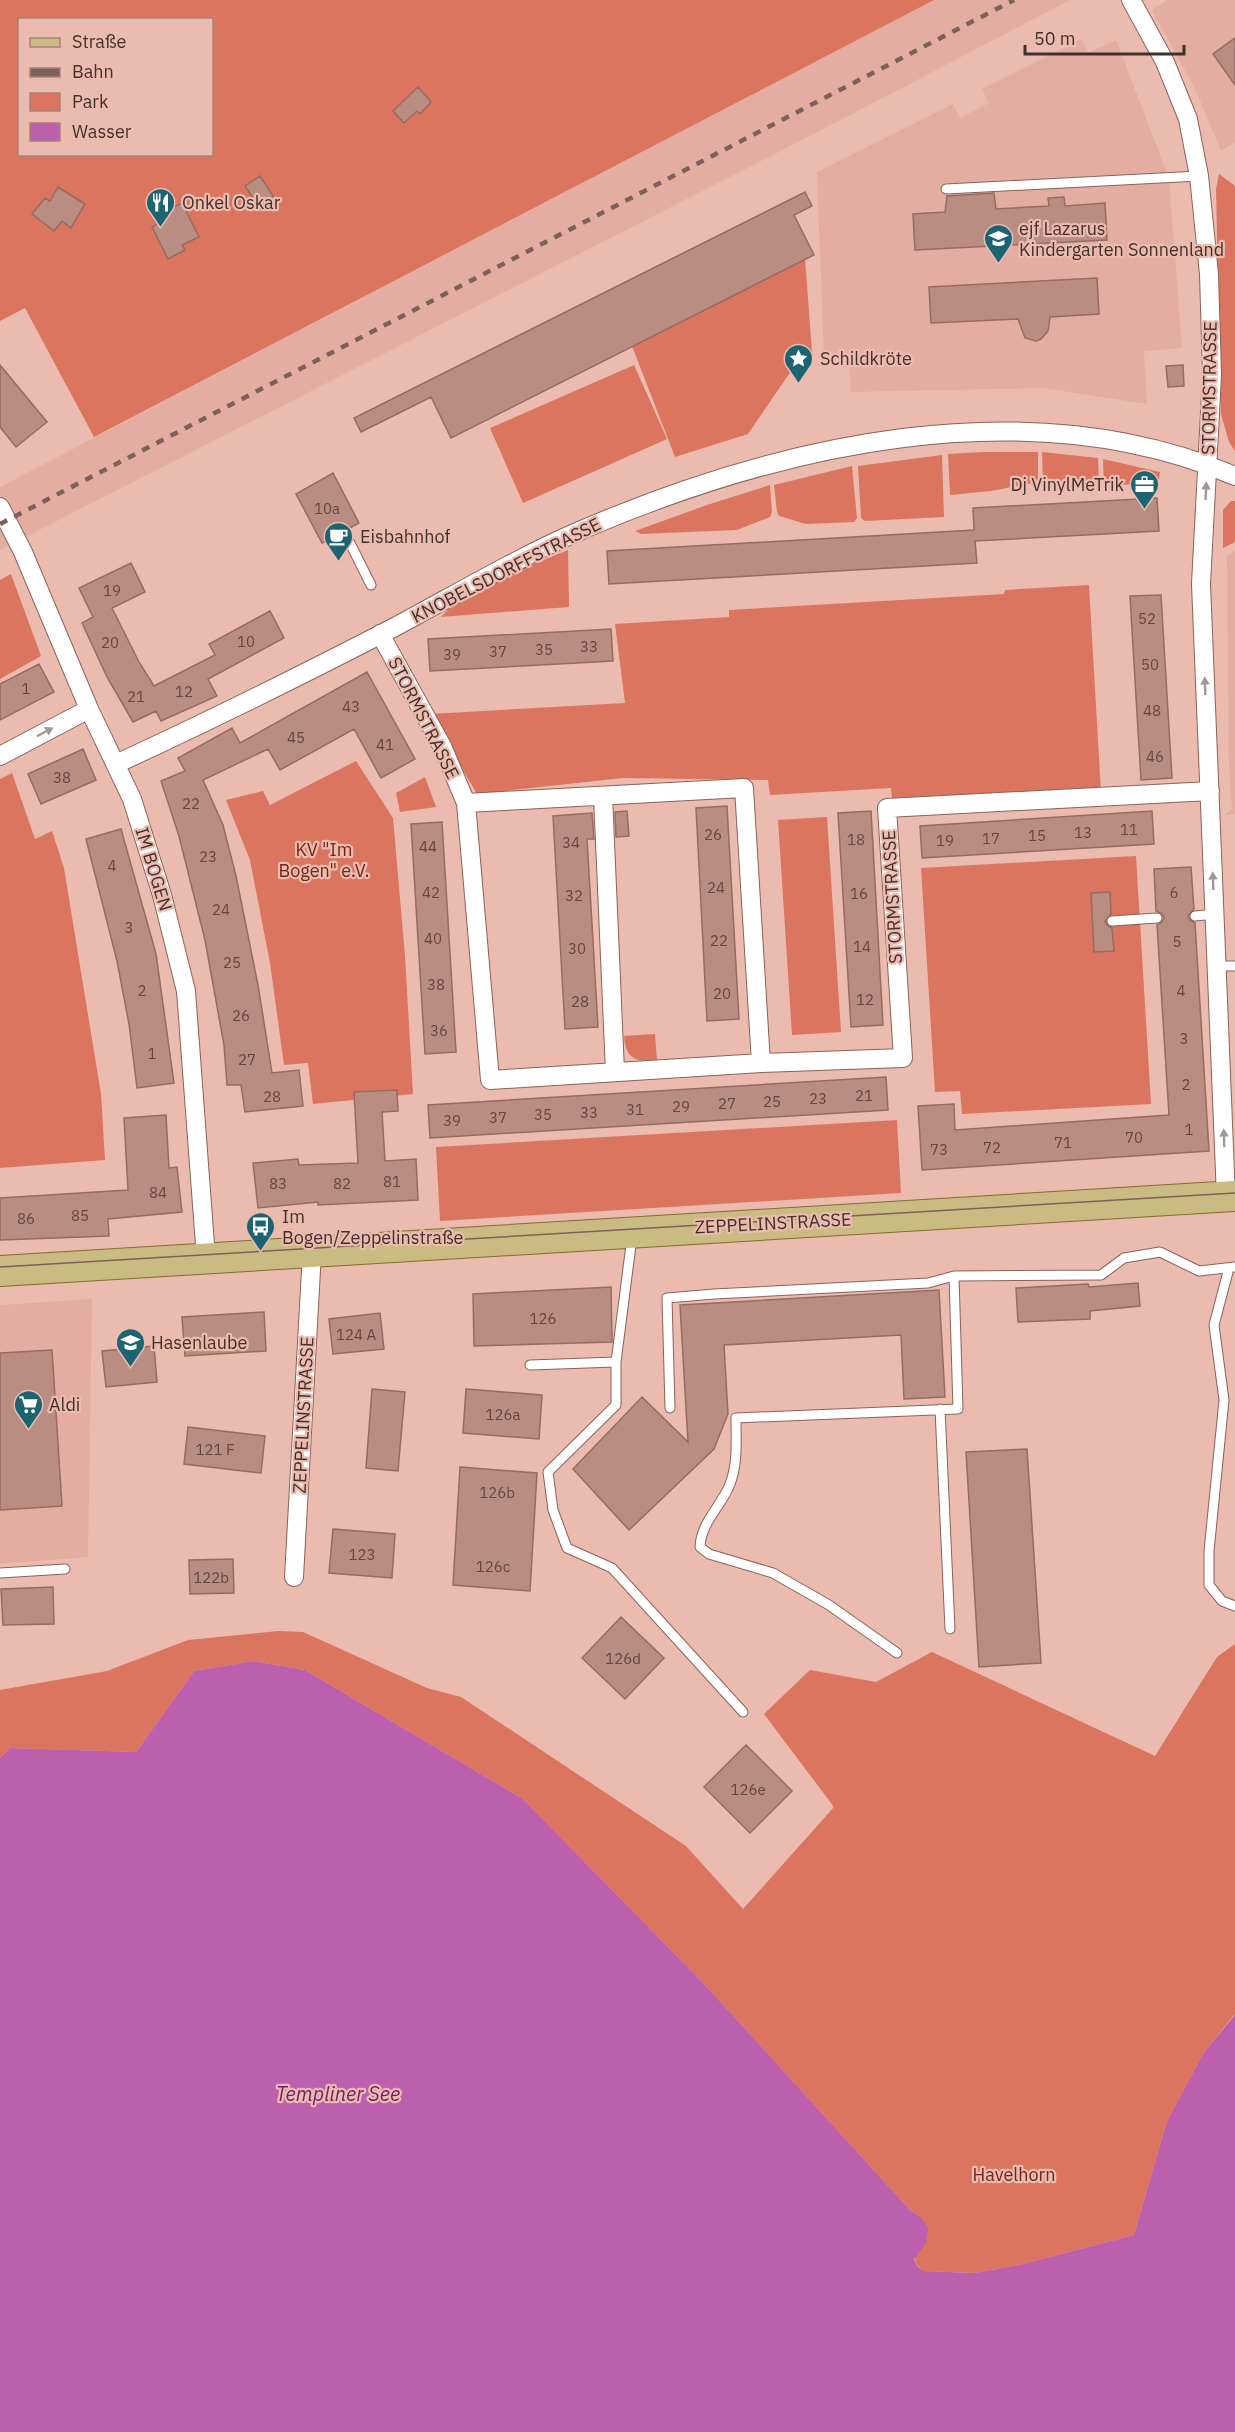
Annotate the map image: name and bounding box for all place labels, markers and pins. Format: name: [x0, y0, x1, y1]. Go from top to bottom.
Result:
restaurant icon: Onkel Oskar: [145, 186, 177, 228]
place label: Onkel Oskar: [182, 191, 281, 214]
place label: ejf Lazarus Kindergarten Sonnenland: [1019, 217, 1224, 261]
school or university icon: ejf Lazarus Kindergarten Sonnenland: [982, 222, 1014, 264]
place icon: Schildkröte: [783, 342, 815, 384]
place label: Schildkröte: [820, 347, 912, 370]
office icon: Dj VinylMeTrik: [1129, 468, 1161, 510]
place label: Dj VinylMeTrik: [1010, 473, 1125, 496]
cafe icon: Eisbahnhof: [323, 520, 355, 562]
place label: Eisbahnhof: [360, 525, 450, 548]
place label: Im Bogen/Zeppelinstraße: [282, 1205, 463, 1249]
bus stop icon: Im Bogen/Zeppelinstraße: [245, 1210, 277, 1252]
school or university icon: Hasenlaube: [114, 1326, 146, 1368]
place label: Hasenlaube: [151, 1331, 247, 1354]
supermarket icon: Aldi: [12, 1388, 44, 1430]
place label: Aldi: [49, 1393, 80, 1416]

